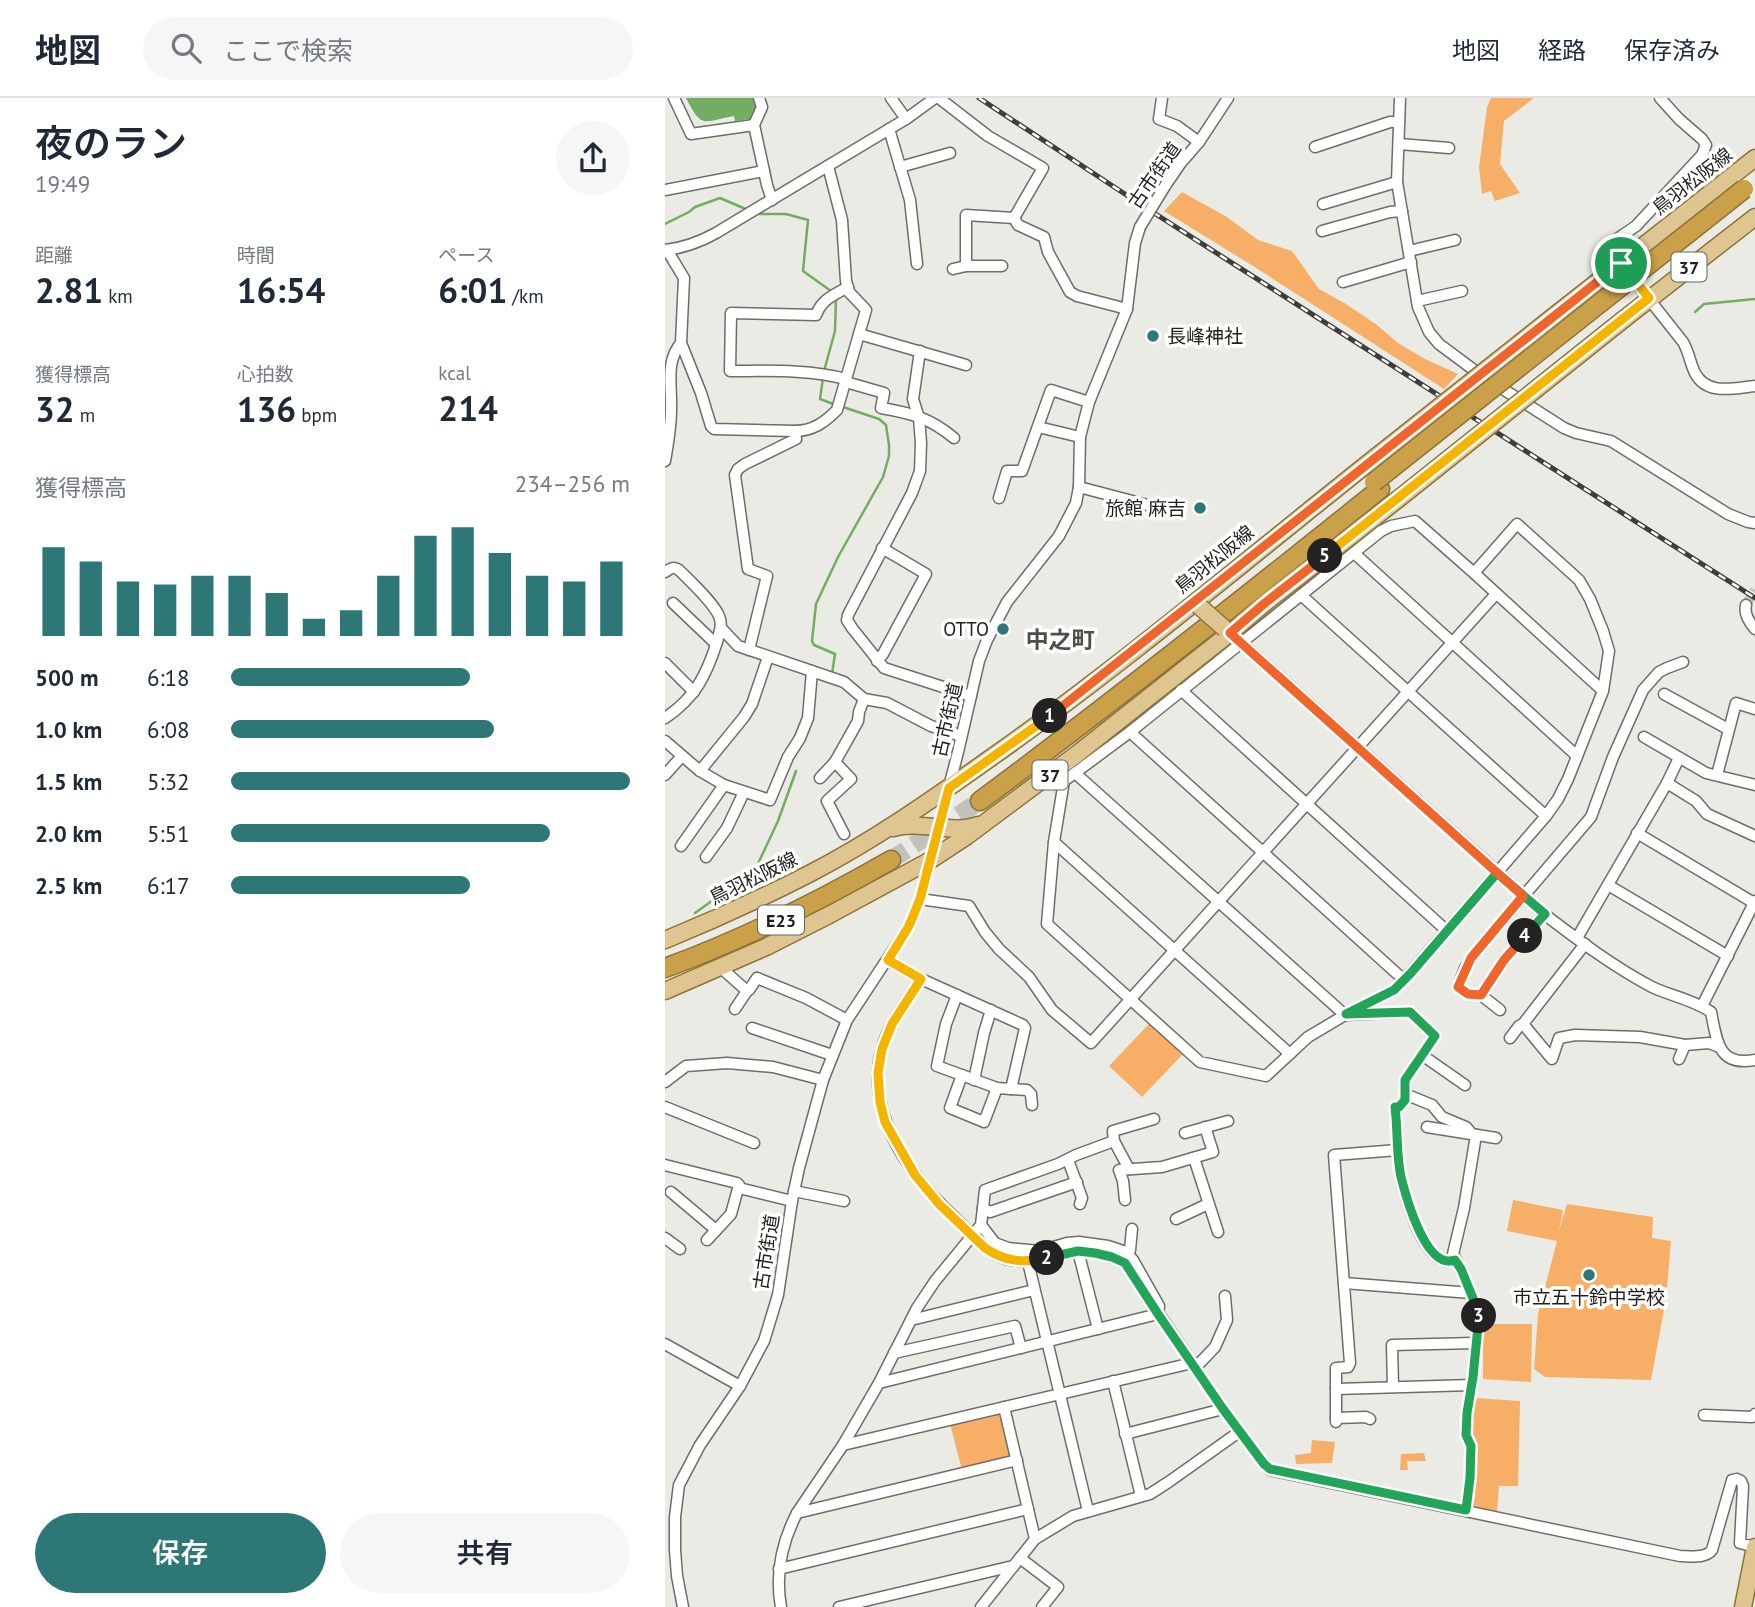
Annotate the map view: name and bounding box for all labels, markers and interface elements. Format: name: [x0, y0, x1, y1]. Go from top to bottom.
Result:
search box: [143, 17, 633, 80]
text: 地図: [35, 28, 101, 71]
icon: search: [167, 29, 205, 67]
text: ここで検索: [223, 34, 353, 67]
text: 地図: [1452, 35, 1500, 66]
text: 経路: [1538, 35, 1586, 66]
text: 保存済み: [1624, 35, 1720, 66]
text: 夜のラン: [35, 118, 187, 167]
button: share: [556, 121, 630, 195]
street label: 古市街道: [1122, 137, 1186, 213]
street label: 鳥羽松阪線: [1647, 142, 1737, 220]
text: 19:49: [35, 169, 90, 198]
pin: [1591, 233, 1651, 293]
text: 距離: [35, 243, 73, 267]
text: 時間: [237, 243, 275, 267]
text: ペース: [438, 243, 494, 267]
icon: arrive: [1602, 244, 1640, 282]
road number: 37: [1671, 252, 1707, 282]
text: 2.81: [35, 267, 103, 313]
text: 16:54: [237, 267, 325, 313]
text: 6:01: [438, 267, 507, 313]
text: km: [103, 284, 133, 308]
text: /km: [507, 284, 544, 308]
place label: 長峰神社: [1167, 324, 1243, 348]
marker: 長峰神社: [1145, 328, 1161, 344]
text: kcal: [438, 361, 471, 385]
text: 獲得標高: [35, 362, 111, 386]
text: 心拍数: [237, 362, 294, 386]
text: 214: [438, 385, 498, 431]
text: 32: [35, 386, 75, 432]
text: 136: [237, 386, 296, 432]
text: m: [75, 403, 95, 427]
text: bpm: [296, 403, 337, 427]
text: 234–256 m: [515, 469, 630, 498]
text: 獲得標高: [35, 473, 127, 502]
place label: 旅館 麻吉: [1105, 496, 1186, 520]
marker: 旅館 麻吉: [1192, 500, 1208, 516]
street label: 鳥羽松阪線: [1170, 520, 1258, 598]
pin: 5: [1307, 538, 1343, 574]
text: 5: [1319, 543, 1330, 567]
place label: OTTO: [943, 617, 989, 641]
marker: OTTO: [995, 621, 1011, 637]
district label: 中之町: [1026, 625, 1095, 654]
text: 500 m: [35, 663, 98, 692]
text: 6:18: [147, 663, 190, 692]
street label: 古市街道: [927, 680, 967, 760]
pin: 1: [1033, 698, 1067, 734]
text: 1: [1044, 703, 1055, 727]
text: 1.0 km: [35, 715, 102, 744]
text: 6:08: [147, 715, 190, 744]
road number: 37: [1033, 760, 1067, 790]
text: 1.5 km: [35, 767, 102, 796]
text: 5:32: [147, 767, 190, 796]
text: 2.0 km: [35, 819, 102, 848]
text: 5:51: [147, 819, 190, 848]
street label: 鳥羽松阪線: [705, 846, 801, 910]
text: 2.5 km: [35, 871, 102, 900]
text: 6:17: [147, 871, 190, 900]
road number: E23: [758, 906, 804, 934]
pin: 4: [1507, 918, 1543, 954]
text: 4: [1519, 923, 1530, 947]
street label: 古市街道: [748, 1213, 784, 1291]
pin: 2: [1029, 1240, 1065, 1276]
text: 2: [1041, 1245, 1052, 1269]
marker: 市立五十鈴中学校: [1581, 1267, 1597, 1283]
place label: 市立五十鈴中学校: [1513, 1285, 1665, 1309]
pin: 3: [1461, 1298, 1497, 1334]
text: 3: [1473, 1303, 1484, 1327]
button: 保存: [35, 1513, 326, 1593]
button: 共有: [340, 1513, 630, 1593]

